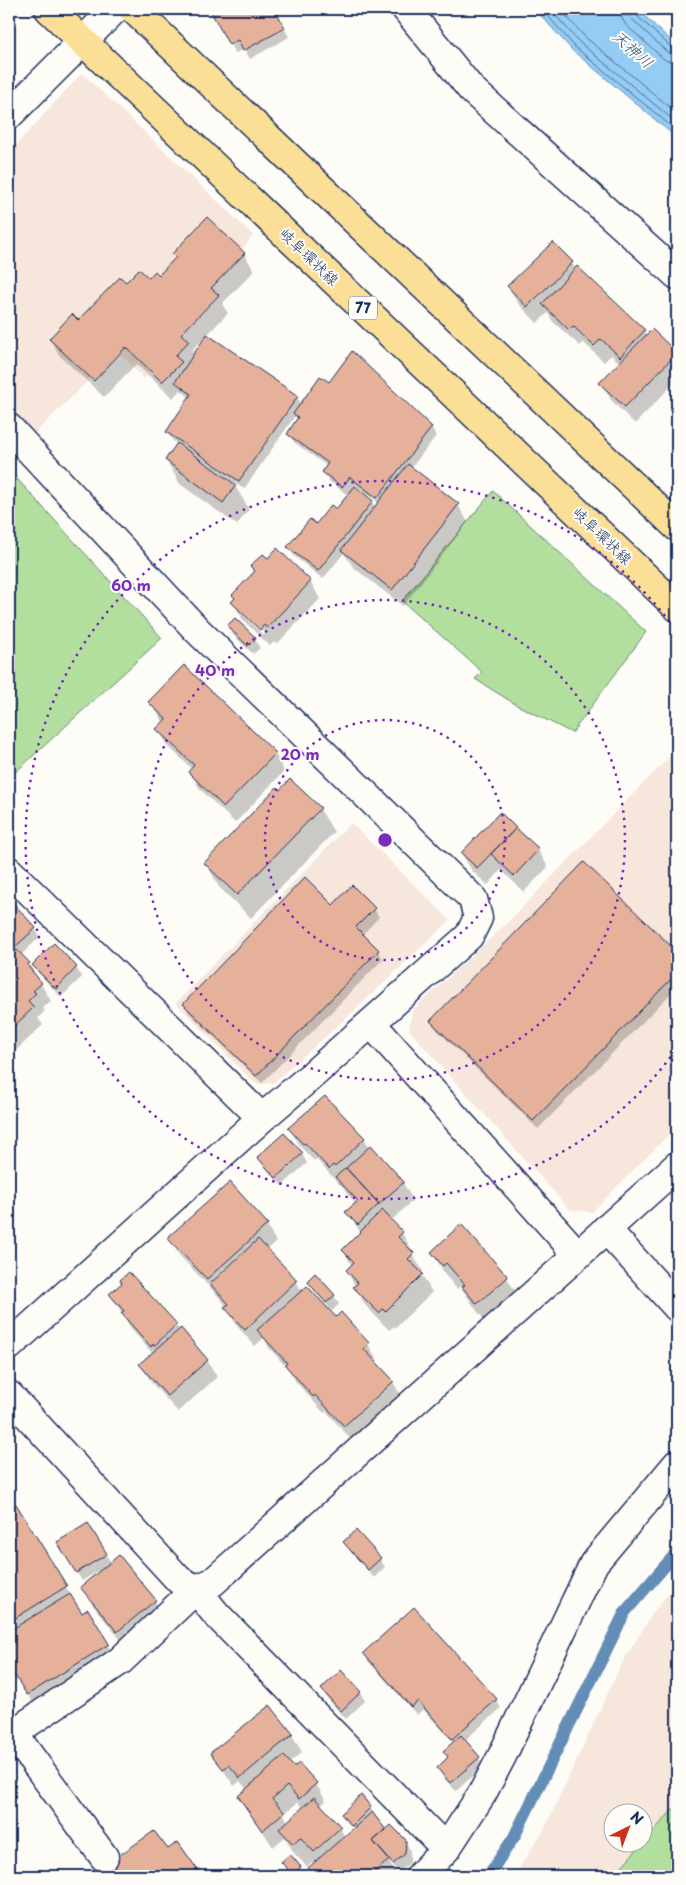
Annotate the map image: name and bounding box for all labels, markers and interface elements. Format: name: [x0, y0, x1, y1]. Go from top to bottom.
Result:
water label: 天神川: [608, 23, 660, 73]
street label: 岐阜環状線: [275, 222, 345, 290]
road number: 77: [349, 296, 377, 320]
street label: 岐阜環状線: [568, 501, 638, 569]
text: 60 m: [111, 573, 151, 596]
text: 40 m: [195, 658, 235, 681]
text: 20 m: [281, 742, 319, 765]
centre of rings: [376, 831, 394, 849]
north arrow: [604, 1802, 654, 1852]
text: N: [626, 1806, 648, 1829]

